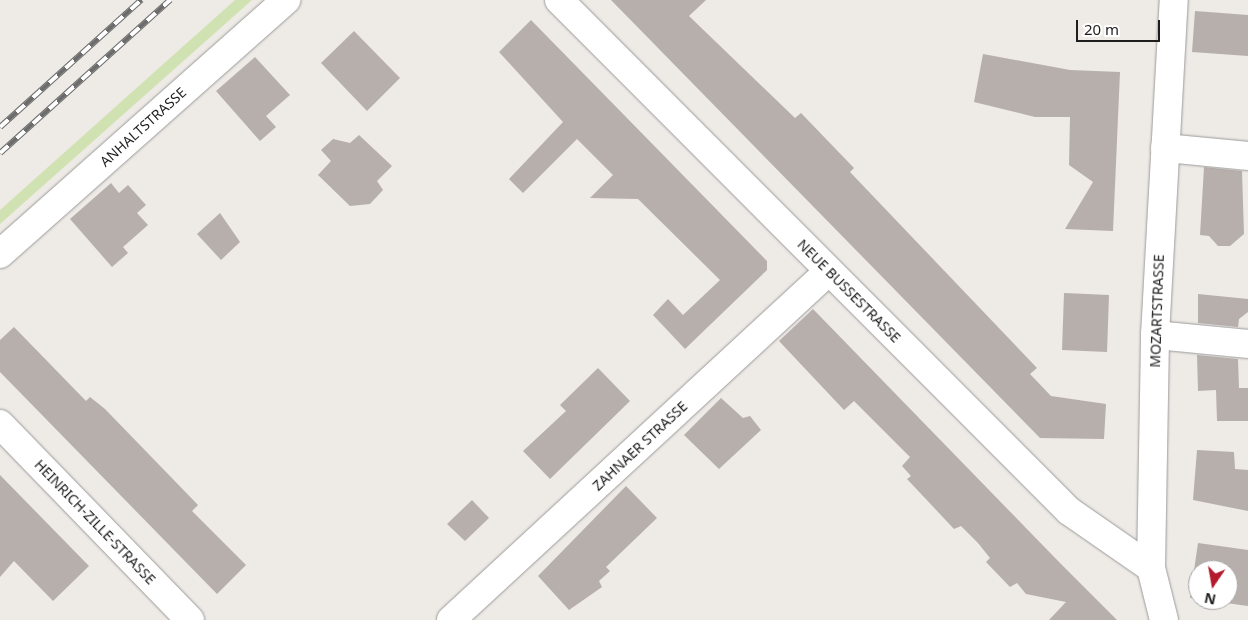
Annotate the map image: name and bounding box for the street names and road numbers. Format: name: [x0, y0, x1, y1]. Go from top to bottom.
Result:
street label: ANHALTSTRASSE: [96, 84, 190, 170]
street label: NEUE BUSSESTRASSE: [794, 236, 904, 346]
street label: MOZARTSTRASSE: [1147, 254, 1167, 368]
street label: ZAHNAER STRASSE: [589, 398, 691, 494]
street label: HEINRICH-ZILLE-STRASSE: [31, 456, 159, 588]

